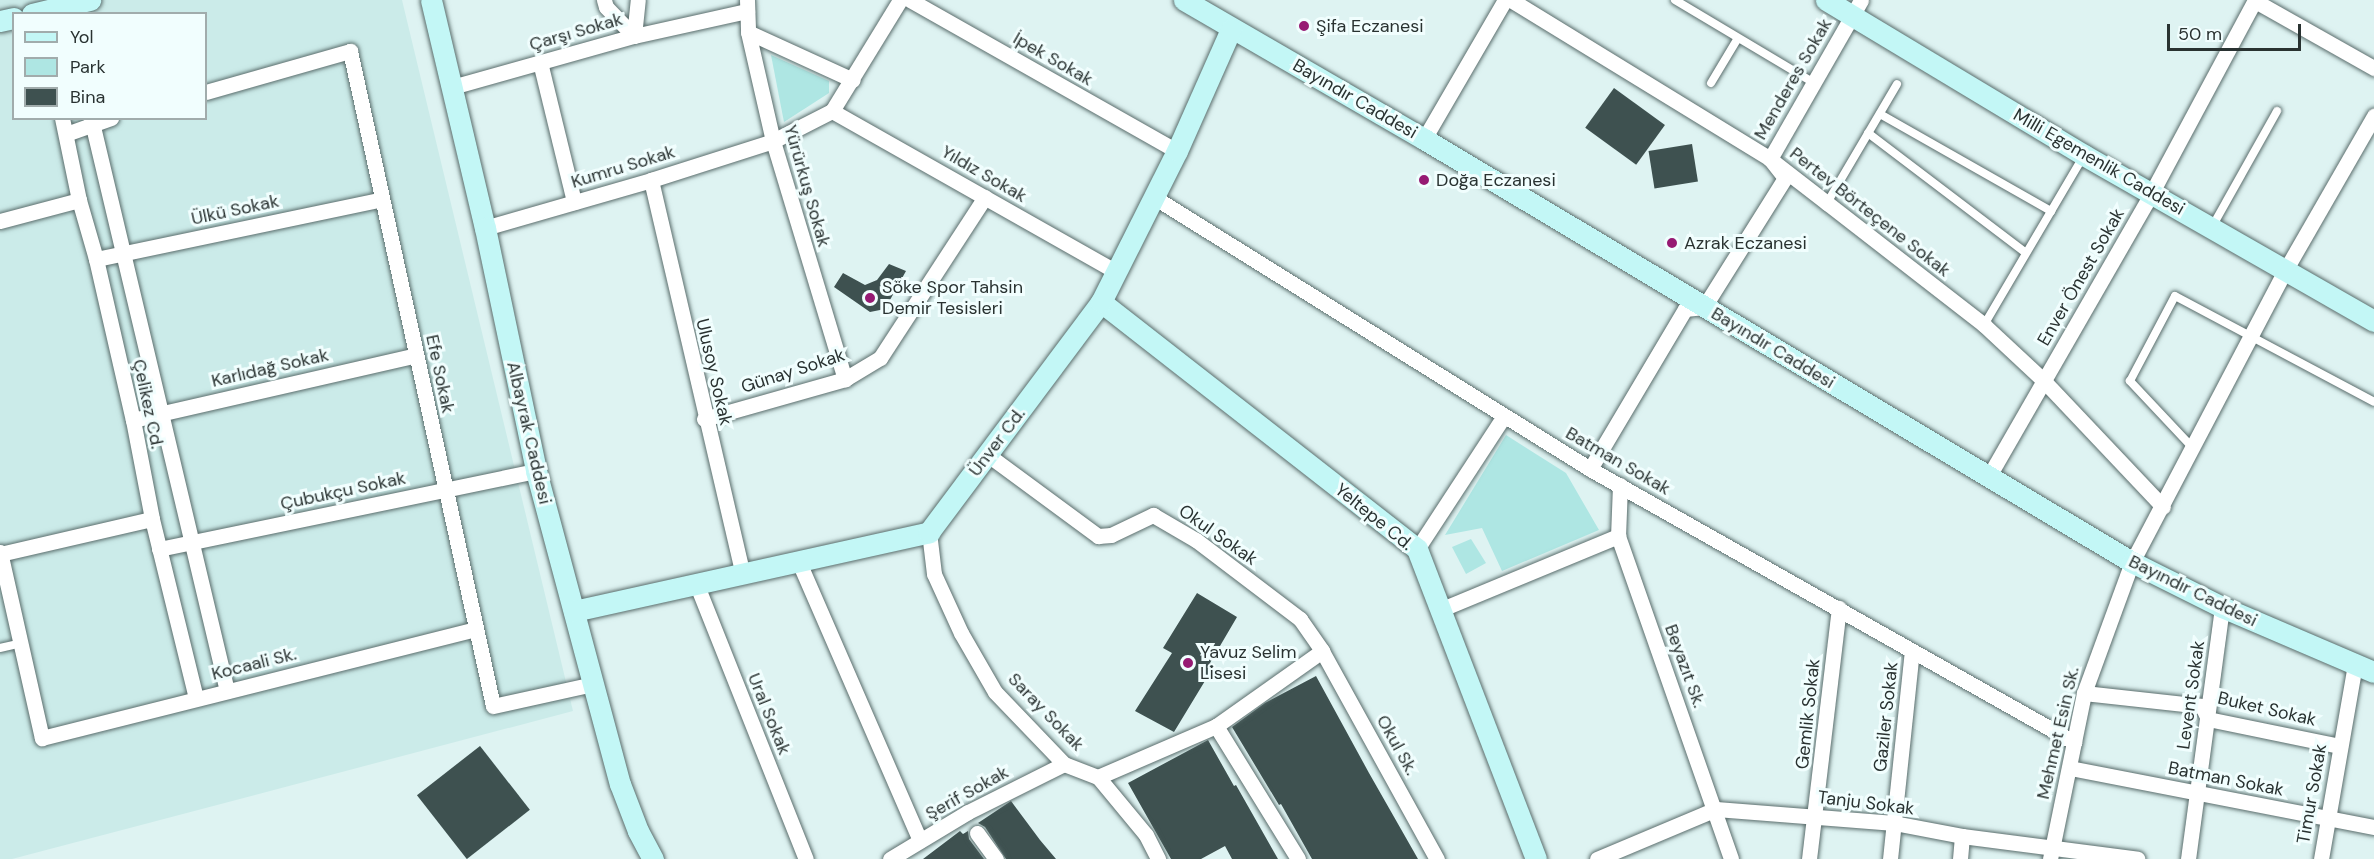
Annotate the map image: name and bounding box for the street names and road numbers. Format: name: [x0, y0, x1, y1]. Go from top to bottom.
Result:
street label: Çarşı Sokak: [527, 8, 625, 56]
street label: Menderes Sokak: [1750, 14, 1836, 144]
street label: İpek Sokak: [1009, 28, 1097, 90]
street label: Bayındır Caddesi: [1289, 55, 1421, 143]
street label: Milli Egemenlik Caddesi: [2009, 104, 2189, 220]
street label: Yürürkuş Sokak: [779, 122, 835, 250]
street label: Kumru Sokak: [569, 141, 677, 193]
street label: Yıldız Sokak: [937, 141, 1031, 207]
street label: Pertev Börteçene Sokak: [1785, 143, 1955, 281]
street label: Ülkü Sokak: [189, 190, 281, 230]
street label: Enver Önest Sokak: [2033, 204, 2129, 350]
street label: Bayındır Caddesi: [1707, 303, 1839, 393]
street label: Ulusoy Sokak: [691, 317, 737, 427]
street label: Efe Sokak: [421, 333, 459, 415]
street label: Karlıdağ Sokak: [209, 344, 331, 392]
street label: Günay Sokak: [739, 344, 847, 398]
street label: Çelikez Cd.: [128, 357, 168, 451]
street label: Albayrak Caddesi: [502, 359, 556, 507]
street label: Ünver Cd.: [964, 403, 1030, 481]
street label: Batman Sokak: [1562, 422, 1674, 500]
street label: Çubukçu Sokak: [278, 467, 408, 515]
street label: Yeltepe Cd.: [1331, 479, 1417, 555]
street label: Okul Sokak: [1174, 500, 1262, 570]
street label: Bayındır Caddesi: [2125, 551, 2261, 631]
street label: Beyazıt Sk.: [1660, 621, 1710, 711]
street label: Levent Sokak: [2173, 639, 2209, 751]
street label: Kocaali Sk.: [209, 643, 299, 685]
street label: Gemlik Sokak: [1791, 658, 1825, 770]
street label: Gaziler Sokak: [1869, 661, 1903, 773]
street label: Mehmet Esin Sk.: [2032, 665, 2084, 801]
street label: Saray Sokak: [1003, 668, 1089, 756]
street label: Ural Sokak: [743, 670, 795, 758]
street label: Buket Sokak: [2216, 687, 2318, 731]
street label: Okul Sk.: [1372, 711, 1422, 779]
street label: Timur Sokak: [2293, 742, 2331, 846]
street label: Batman Sokak: [2166, 757, 2286, 801]
street label: Şerif Sokak: [922, 761, 1012, 825]
street label: Tanju Sokak: [1816, 786, 1916, 820]

